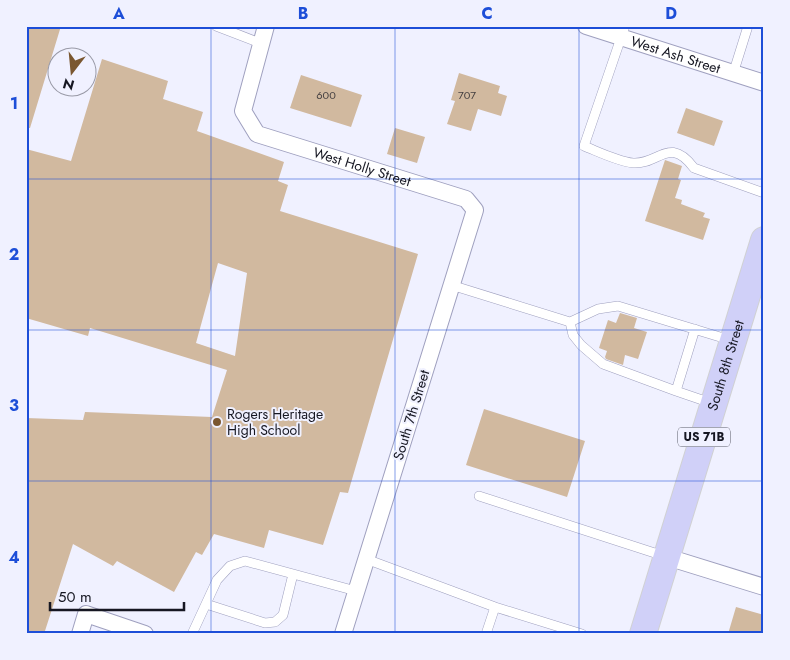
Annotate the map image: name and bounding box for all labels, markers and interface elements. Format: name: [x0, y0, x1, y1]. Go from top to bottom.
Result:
text: A: [112, 2, 125, 25]
text: B: [298, 2, 308, 25]
text: C: [481, 2, 493, 25]
text: D: [665, 2, 677, 25]
street label: West Ash Street: [628, 31, 724, 79]
north arrow: [48, 48, 98, 98]
text: N: [60, 73, 77, 96]
house number: 600: [316, 87, 336, 103]
house number: 707: [458, 87, 476, 103]
text: 1: [10, 92, 18, 115]
street label: West Holly Street: [311, 142, 414, 191]
text: 2: [9, 243, 19, 266]
street label: South 8th Street: [702, 317, 749, 413]
street label: South 7th Street: [388, 367, 434, 463]
text: 3: [9, 394, 19, 417]
place label: Rogers Heritage High School: [227, 404, 323, 440]
marker: Rogers Heritage High School: [211, 416, 223, 428]
road number: US 71B: [678, 428, 730, 447]
text: 4: [8, 546, 20, 569]
scale bar: [50, 580, 184, 612]
text: 50 m: [58, 586, 92, 608]

